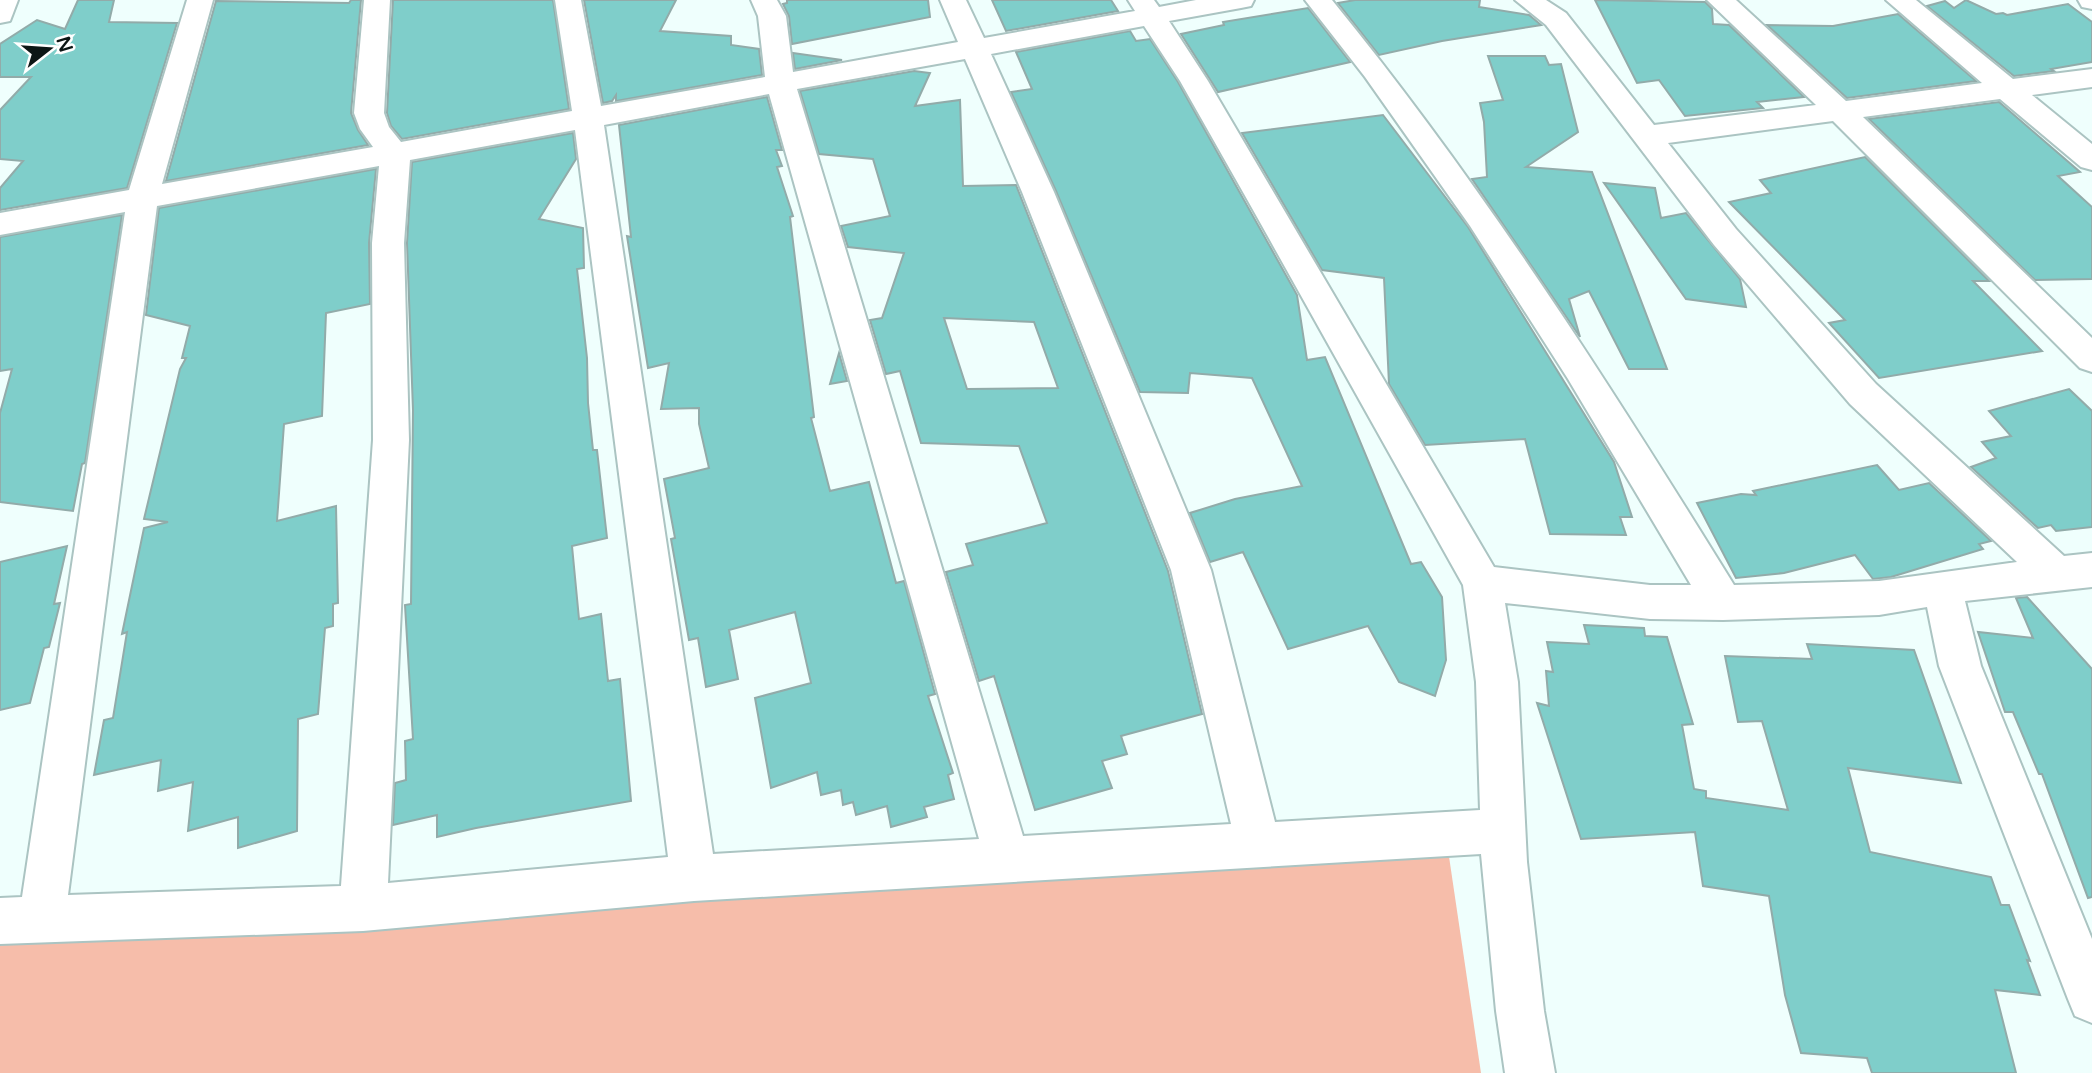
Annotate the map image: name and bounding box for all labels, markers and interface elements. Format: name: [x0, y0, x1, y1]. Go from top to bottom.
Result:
north arrow: [14, 14, 84, 84]
text: N: [52, 34, 77, 55]

